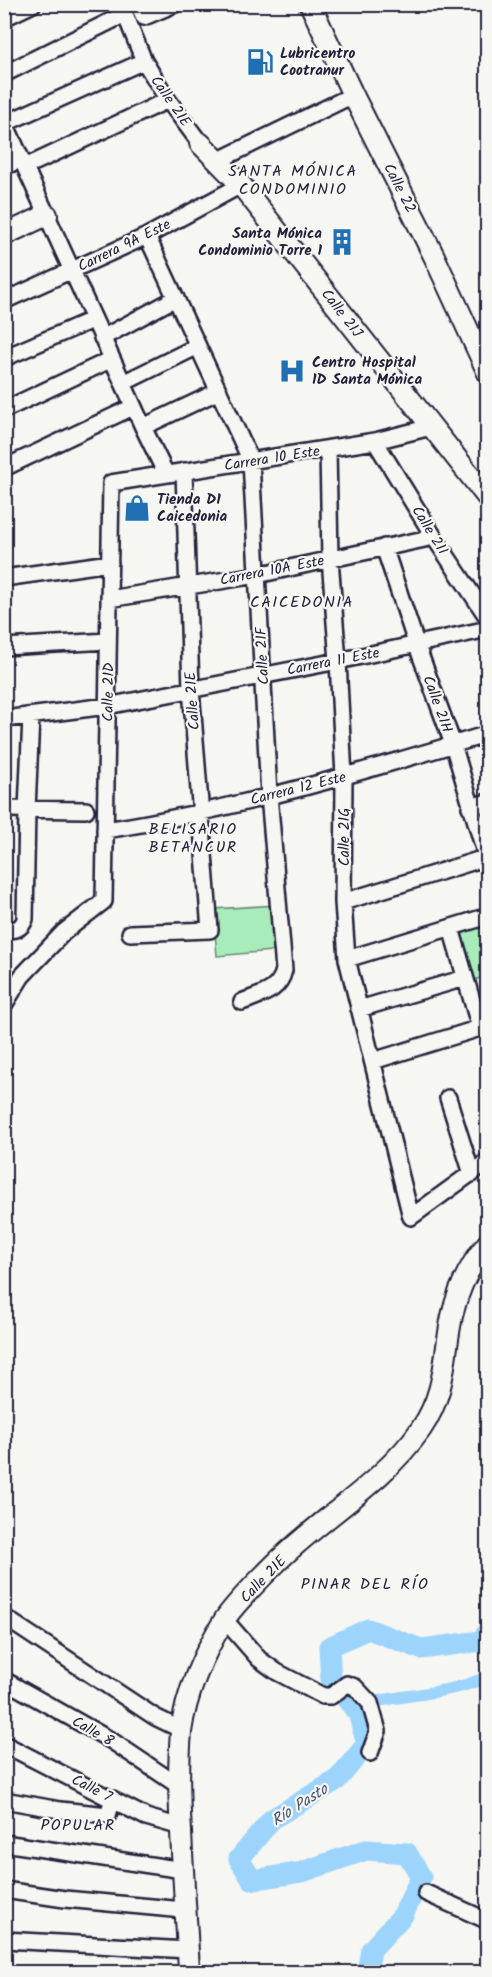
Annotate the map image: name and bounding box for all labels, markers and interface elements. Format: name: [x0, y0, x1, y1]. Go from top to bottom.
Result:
place label: Lubricentro Cootranur: [280, 42, 355, 83]
fuel station icon: Lubricentro Cootranur: [245, 47, 275, 77]
street label: Calle 21E: [144, 71, 197, 133]
district label: SANTA MÓNICA CONDOMINIO: [228, 159, 358, 202]
street label: Calle 22: [376, 159, 422, 218]
street label: Carrera 9A Este: [74, 213, 175, 279]
place label: Santa Mónica Condominio Torre 1: [198, 222, 322, 263]
building icon: Santa Mónica Condominio Torre 1: [327, 227, 357, 257]
street label: Calle 21J: [314, 284, 369, 344]
place label: Centro Hospital 1D Santa Mónica: [312, 351, 422, 392]
hospital icon: Centro Hospital 1D Santa Mónica: [277, 356, 307, 386]
street label: Carrera 10 Este: [223, 440, 322, 478]
place label: Tienda D1 Caicedonia: [157, 488, 228, 529]
shop icon: Tienda D1 Caicedonia: [122, 493, 152, 523]
street label: Calle 21I: [405, 501, 454, 560]
street label: Carrera 10A Este: [218, 549, 327, 593]
district label: CAICEDONIA: [250, 590, 354, 615]
street label: Calle 21F: [249, 626, 276, 685]
street label: Carrera 11 Este: [285, 641, 382, 683]
street label: Calle 21D: [96, 662, 122, 722]
street label: Calle 21E: [179, 670, 207, 731]
street label: Calle 21H: [416, 672, 459, 736]
street label: Carrera 12 Este: [248, 765, 349, 812]
street label: Calle 21G: [333, 808, 357, 866]
district label: BELISARIO BETANCUR: [148, 817, 238, 860]
street label: Calle 21E: [235, 1549, 293, 1609]
district label: PINAR DEL RÍO: [301, 1572, 429, 1597]
street label: Calle 8: [67, 1710, 119, 1754]
street label: Calle 7: [67, 1768, 117, 1810]
water label: Río Pasto: [266, 1777, 335, 1833]
district label: POPULAR: [40, 1813, 116, 1838]

